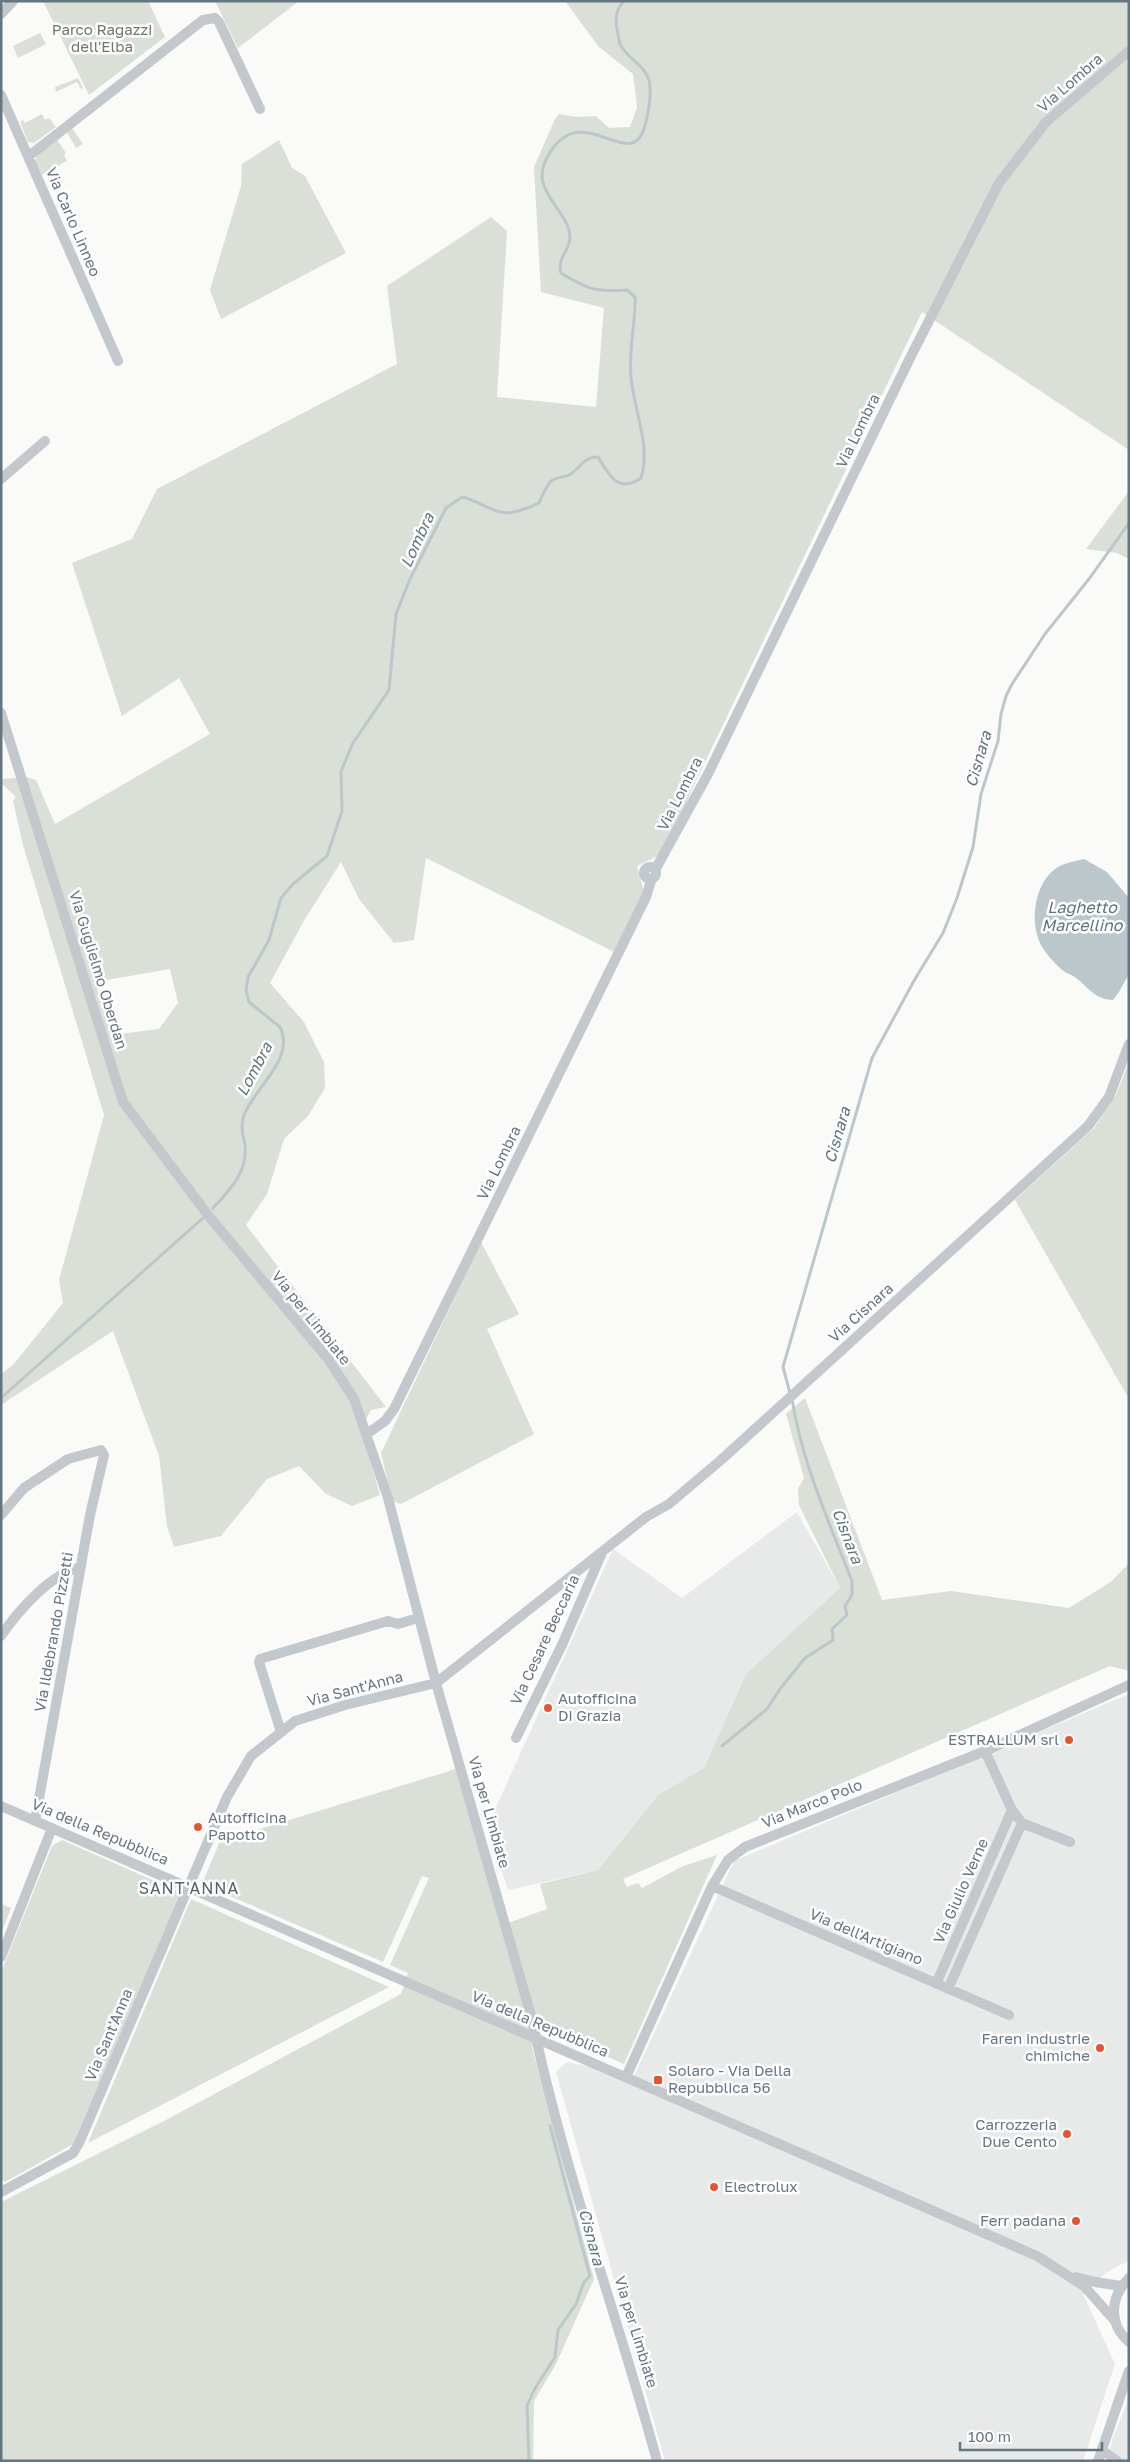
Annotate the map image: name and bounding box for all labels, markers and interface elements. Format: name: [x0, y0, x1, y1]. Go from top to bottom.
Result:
park label: Parco Ragazzi dell'Elba: [52, 20, 152, 55]
street label: Via Lombra: [1033, 49, 1106, 115]
street label: Via Carlo Linneo: [43, 164, 105, 279]
street label: Via Lombra: [831, 390, 883, 471]
water label: Lombra: [396, 509, 439, 570]
water label: Cisnara: [960, 728, 996, 789]
street label: Via Lombra: [653, 754, 705, 833]
street label: Via Guglielmo Oberdan: [66, 888, 132, 1051]
water label: Laghetto Marcellino: [1042, 897, 1124, 935]
water label: Lombra: [232, 1038, 277, 1099]
water label: Cisnara: [819, 1104, 855, 1165]
street label: Via Lombra: [472, 1122, 524, 1203]
street label: Via per Limbiate: [268, 1267, 355, 1368]
street label: Via Cisnara: [824, 1279, 896, 1346]
water label: Cisnara: [828, 1506, 868, 1567]
street label: Via Ildebrando Pizzetti: [30, 1550, 76, 1713]
street label: Via Cesare Beccaria: [506, 1572, 582, 1708]
street label: Via Sant'Anna: [305, 1667, 405, 1709]
place label: Autofficina Di Grazia: [558, 1689, 637, 1724]
marker: Autofficina Di Grazia: [542, 1702, 554, 1714]
place label: ESTRALLUM srl: [948, 1730, 1059, 1748]
marker: ESTRALLUM srl: [1063, 1734, 1075, 1746]
street label: Via per Limbiate: [465, 1754, 515, 1870]
street label: Via Marco Polo: [759, 1775, 864, 1831]
street label: Via della Repubblica: [29, 1794, 172, 1868]
place label: Autofficina Papotto: [208, 1808, 287, 1843]
marker: Autofficina Papotto: [192, 1821, 204, 1833]
street label: Via Giulio Verne: [929, 1835, 991, 1946]
district label: SANT'ANNA: [139, 1878, 239, 1898]
street label: Via dell'Artigiano: [807, 1904, 926, 1968]
street label: Via Sant'Anna: [81, 1986, 136, 2084]
street label: Via della Repubblica: [469, 1986, 612, 2060]
place label: Faren industrie chimiche: [981, 2029, 1090, 2064]
marker: Faren industrie chimiche: [1094, 2042, 1106, 2054]
place label: Solaro - Via Della Repubblica 56: [668, 2061, 791, 2096]
marker: Solaro - Via Della Repubblica 56: [652, 2074, 664, 2086]
place label: Carrozzeria Due Cento: [975, 2115, 1057, 2150]
marker: Carrozzeria Due Cento: [1061, 2128, 1073, 2140]
place label: Electrolux: [724, 2177, 798, 2195]
marker: Electrolux: [708, 2181, 720, 2193]
water label: Cisnara: [575, 2207, 609, 2268]
place label: Ferr padana: [980, 2211, 1066, 2229]
marker: Ferr padana: [1070, 2215, 1082, 2227]
street label: Via per Limbiate: [611, 2274, 663, 2390]
scale bar: [960, 2420, 1102, 2452]
text: 100 m: [968, 2427, 1011, 2445]

